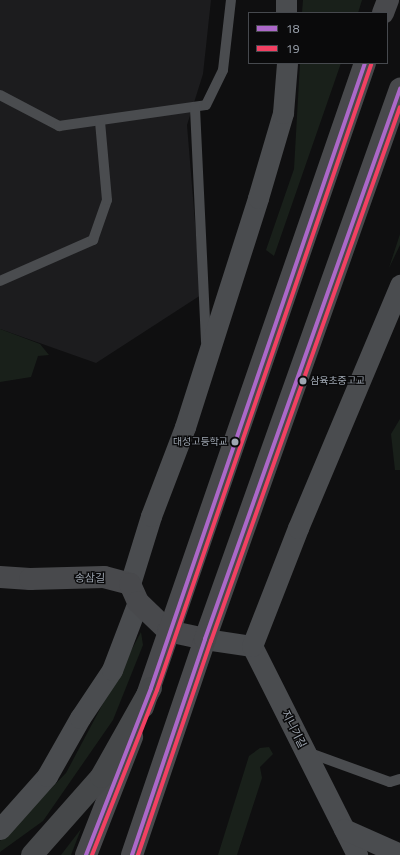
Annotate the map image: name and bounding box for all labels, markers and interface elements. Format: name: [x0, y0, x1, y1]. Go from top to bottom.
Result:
legend: [248, 12, 388, 64]
text: 18: [286, 19, 299, 38]
text: 19: [286, 39, 299, 58]
place label: 삼육초중고교: [310, 375, 365, 387]
marker: 삼육초중고교: [298, 376, 308, 386]
place label: 대성고등학교: [173, 436, 228, 448]
marker: 대성고등학교: [230, 437, 240, 447]
street label: 송삼길: [75, 571, 105, 585]
street label: 지니기길: [279, 708, 309, 750]

